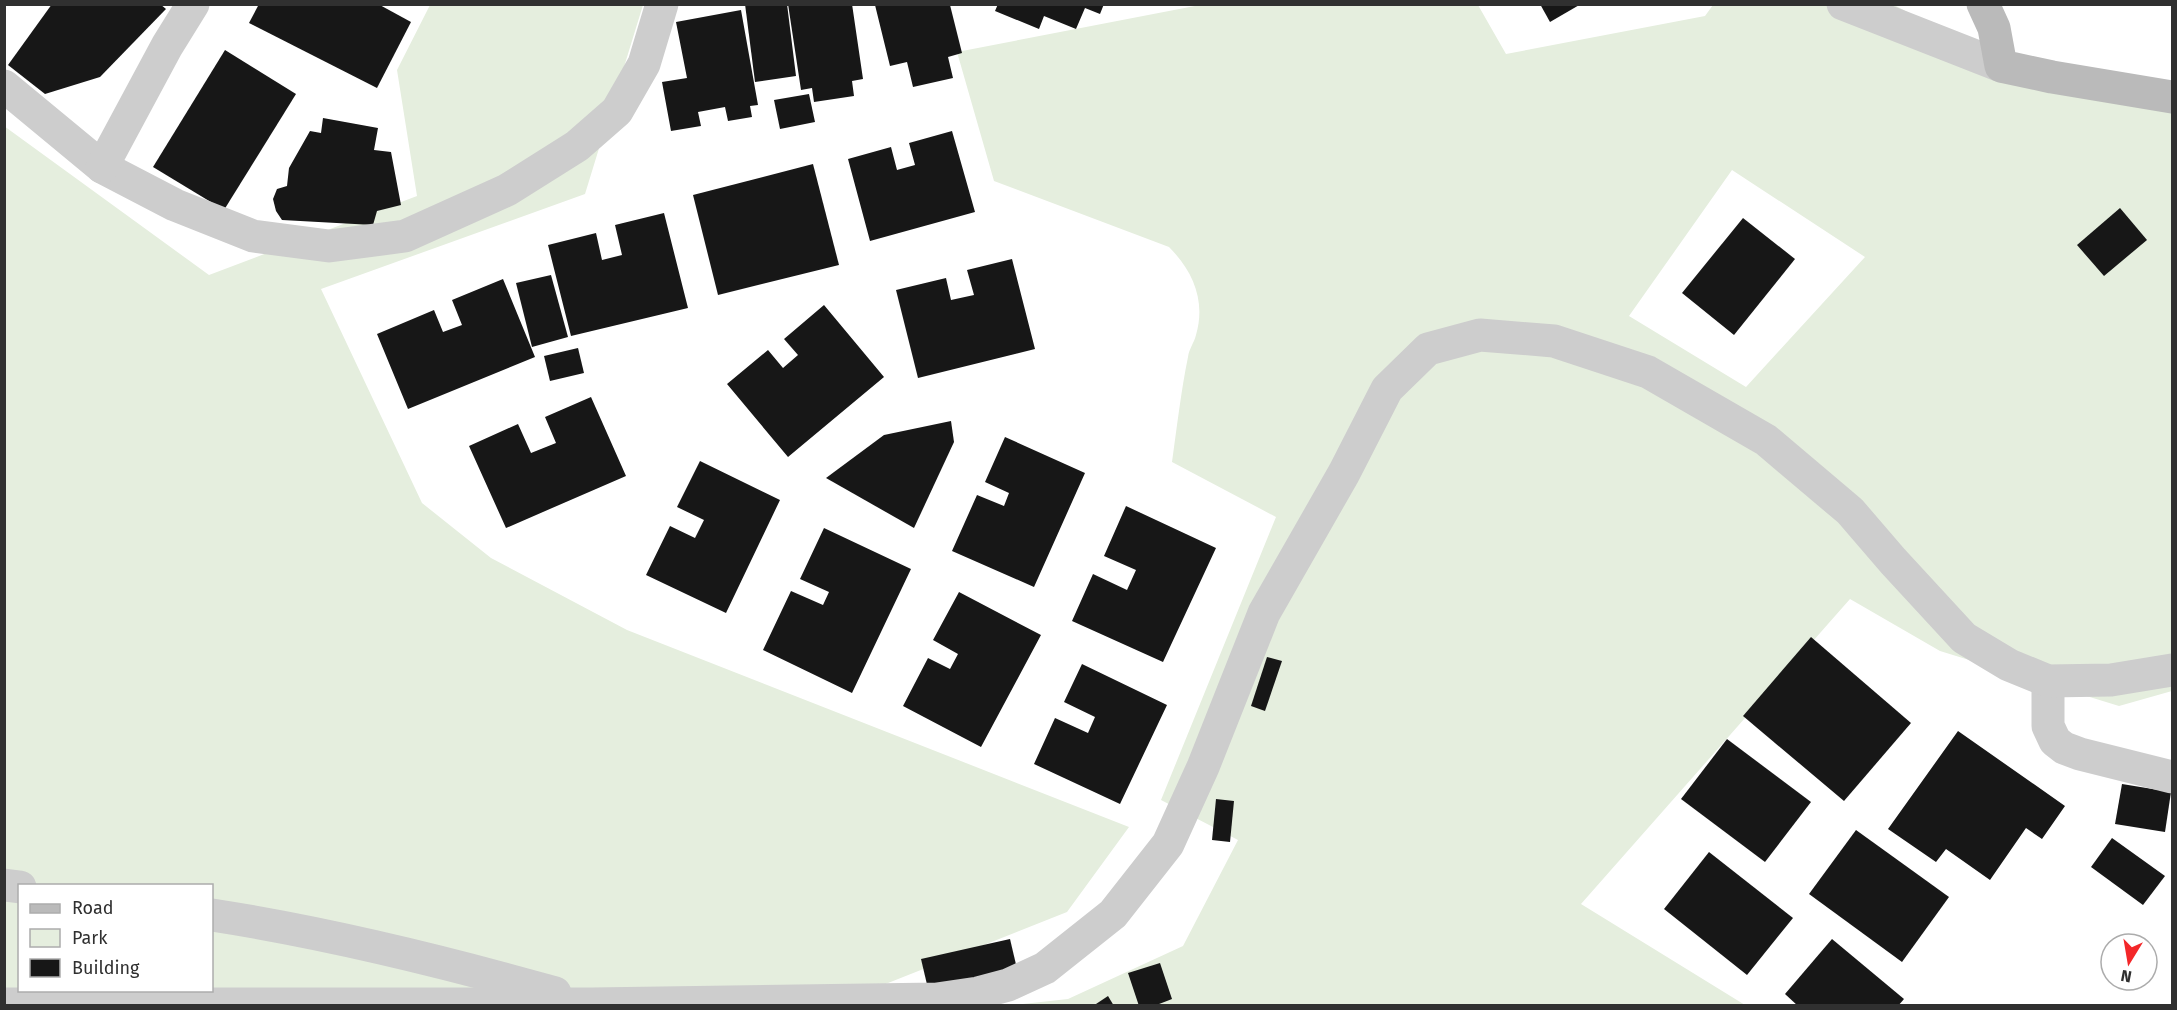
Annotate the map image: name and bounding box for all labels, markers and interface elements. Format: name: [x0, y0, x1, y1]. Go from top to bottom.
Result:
legend: [18, 884, 213, 992]
text: Road: [72, 897, 114, 919]
text: Park: [72, 927, 108, 949]
north arrow: [2099, 932, 2159, 992]
text: Building: [72, 957, 140, 979]
text: N: [2119, 966, 2133, 987]

